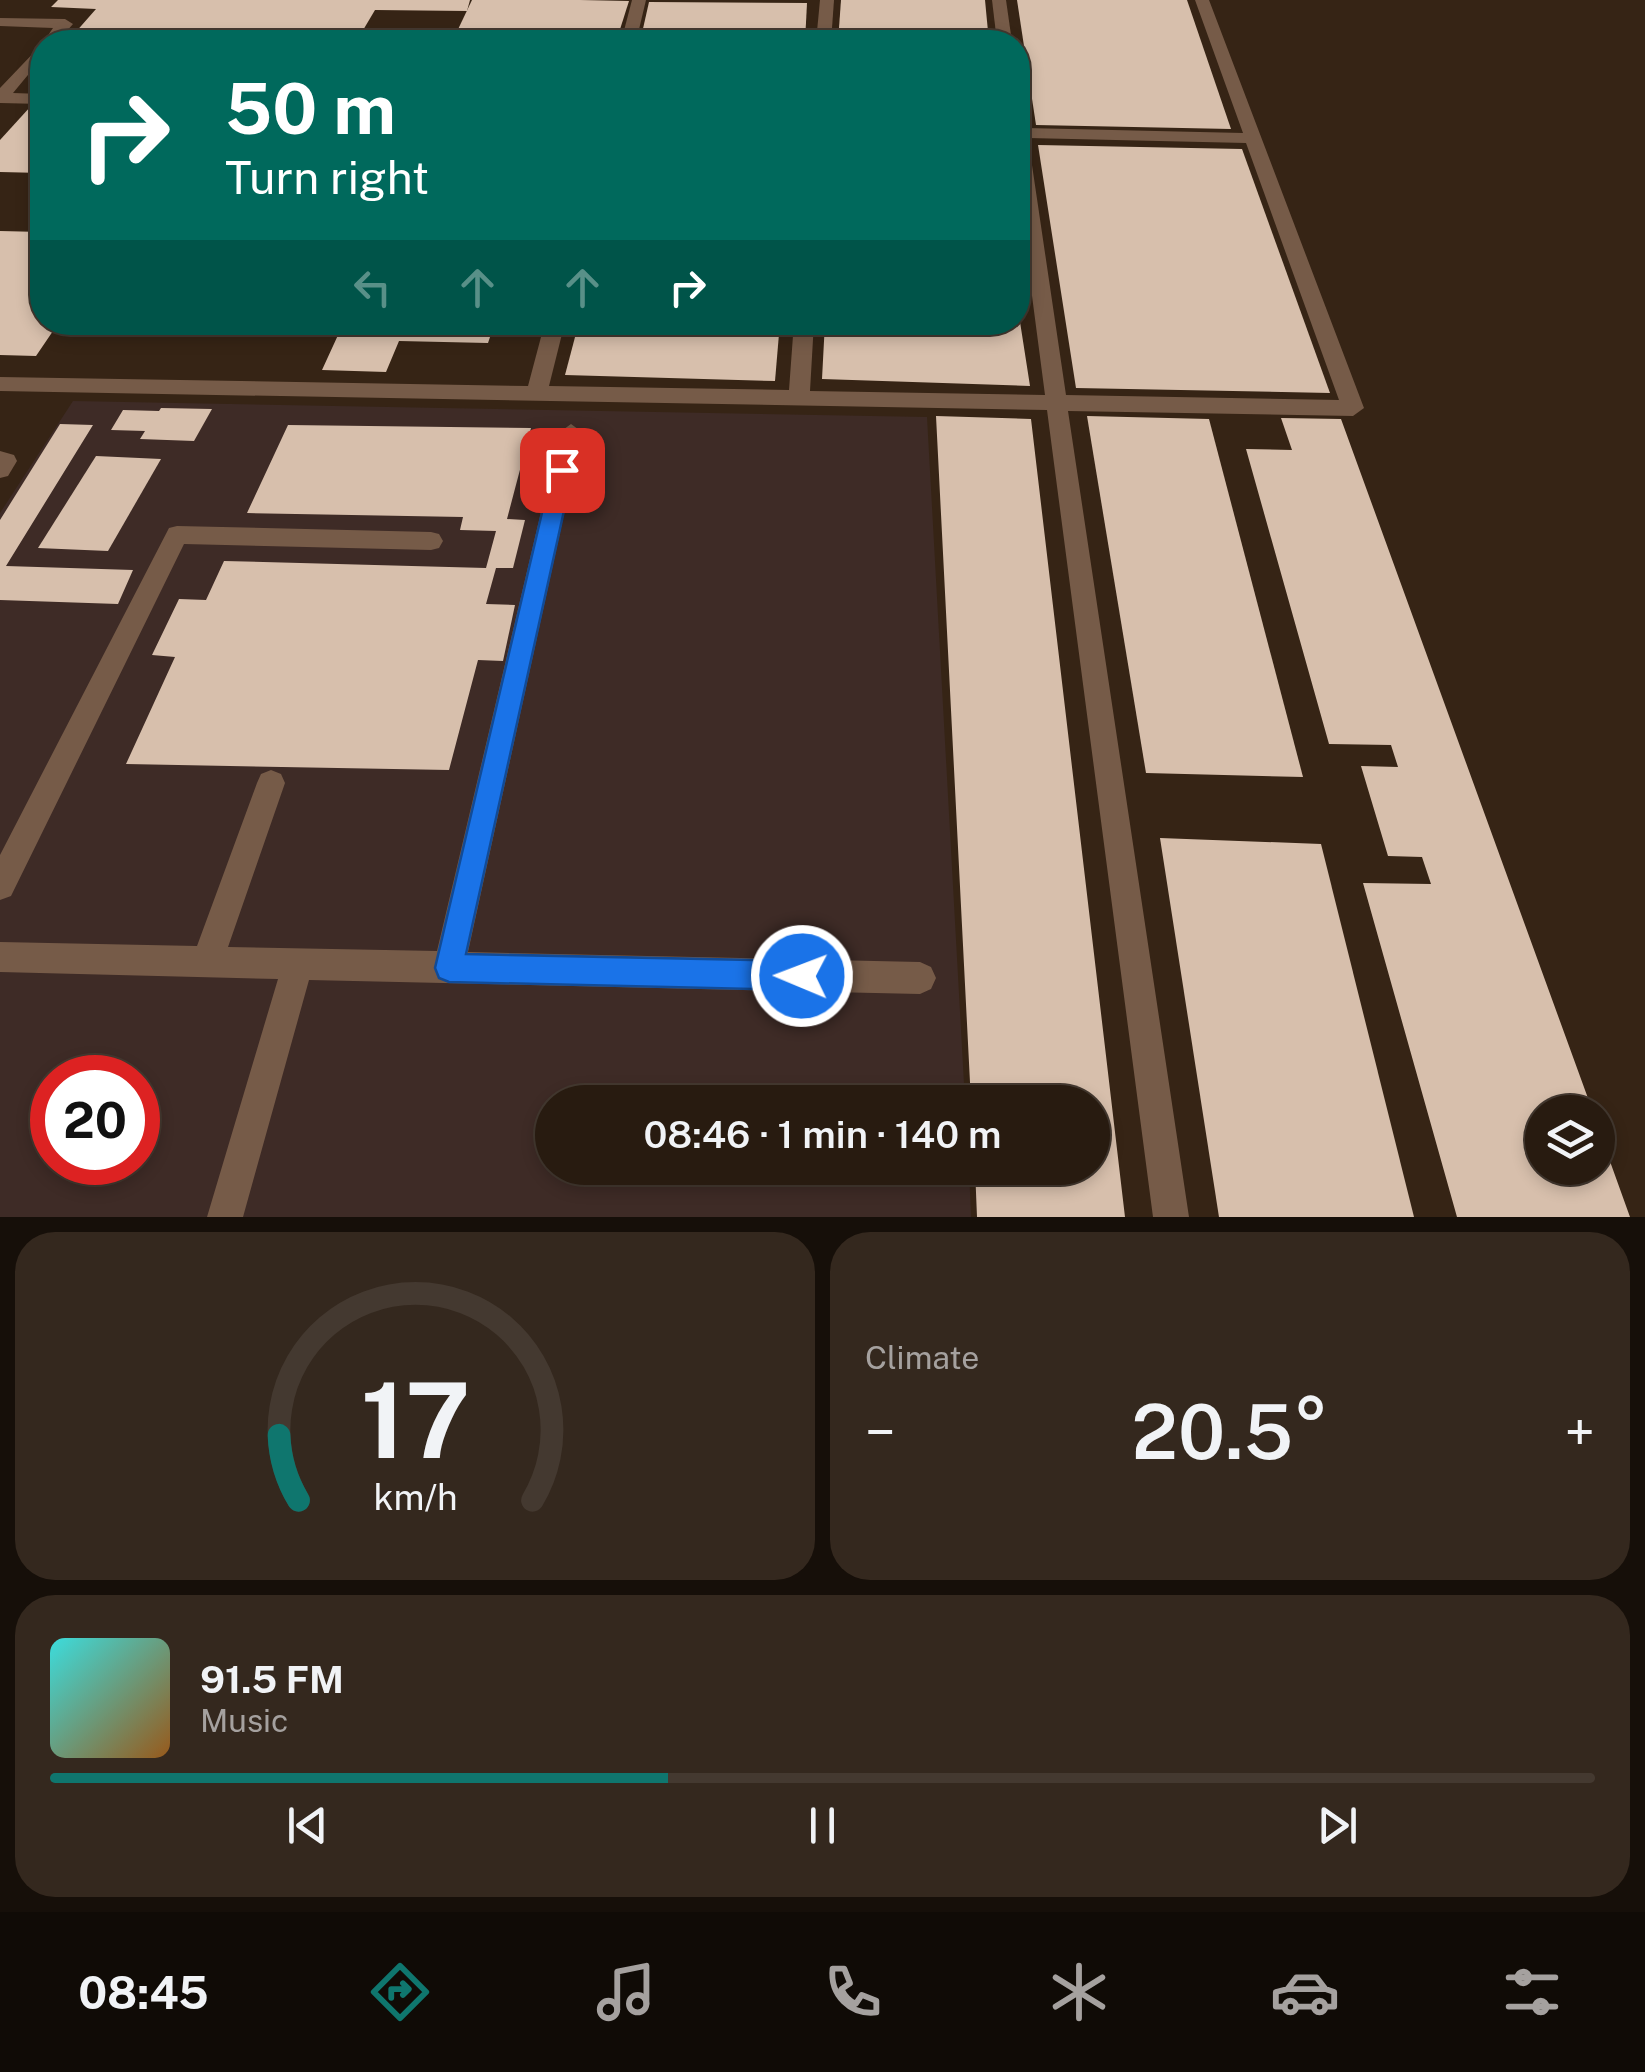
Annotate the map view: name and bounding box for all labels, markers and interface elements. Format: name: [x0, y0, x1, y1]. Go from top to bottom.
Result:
text: 50 m: [225, 67, 396, 150]
icon: right: [60, 70, 190, 200]
text: Turn right: [225, 151, 429, 204]
icon: left: [345, 260, 400, 315]
icon: ahead: [450, 260, 505, 315]
icon: ahead: [555, 260, 610, 315]
icon: right: [660, 260, 715, 315]
pin: [520, 428, 605, 513]
icon: arrive: [535, 443, 590, 498]
position arrow: [750, 924, 854, 1028]
speed limit sign: 20: [30, 1055, 160, 1185]
map controls: [1525, 1095, 1615, 1185]
button: layers: [1525, 1095, 1615, 1185]
text: 08:46 · 1 min · 140 m: [644, 1112, 1001, 1157]
text: Climate: [865, 1339, 979, 1376]
text: 17: [360, 1359, 470, 1481]
text: 20.5°: [1132, 1388, 1328, 1476]
text: −: [865, 1400, 896, 1464]
text: +: [1565, 1400, 1595, 1464]
text: km/h: [373, 1476, 457, 1518]
text: 91.5 FM: [200, 1657, 344, 1702]
text: Music: [200, 1702, 288, 1739]
icon: previous: [280, 1798, 335, 1853]
icon: pause: [795, 1798, 850, 1853]
icon: next: [1310, 1798, 1365, 1853]
icon: directions: [365, 1957, 435, 2027]
icon: music: [591, 1957, 661, 2027]
icon: phone: [818, 1957, 888, 2027]
icon: climate: [1044, 1957, 1114, 2027]
icon: car: [1270, 1957, 1340, 2027]
icon: filters: [1497, 1957, 1567, 2027]
text: 08:45: [78, 1966, 209, 2019]

